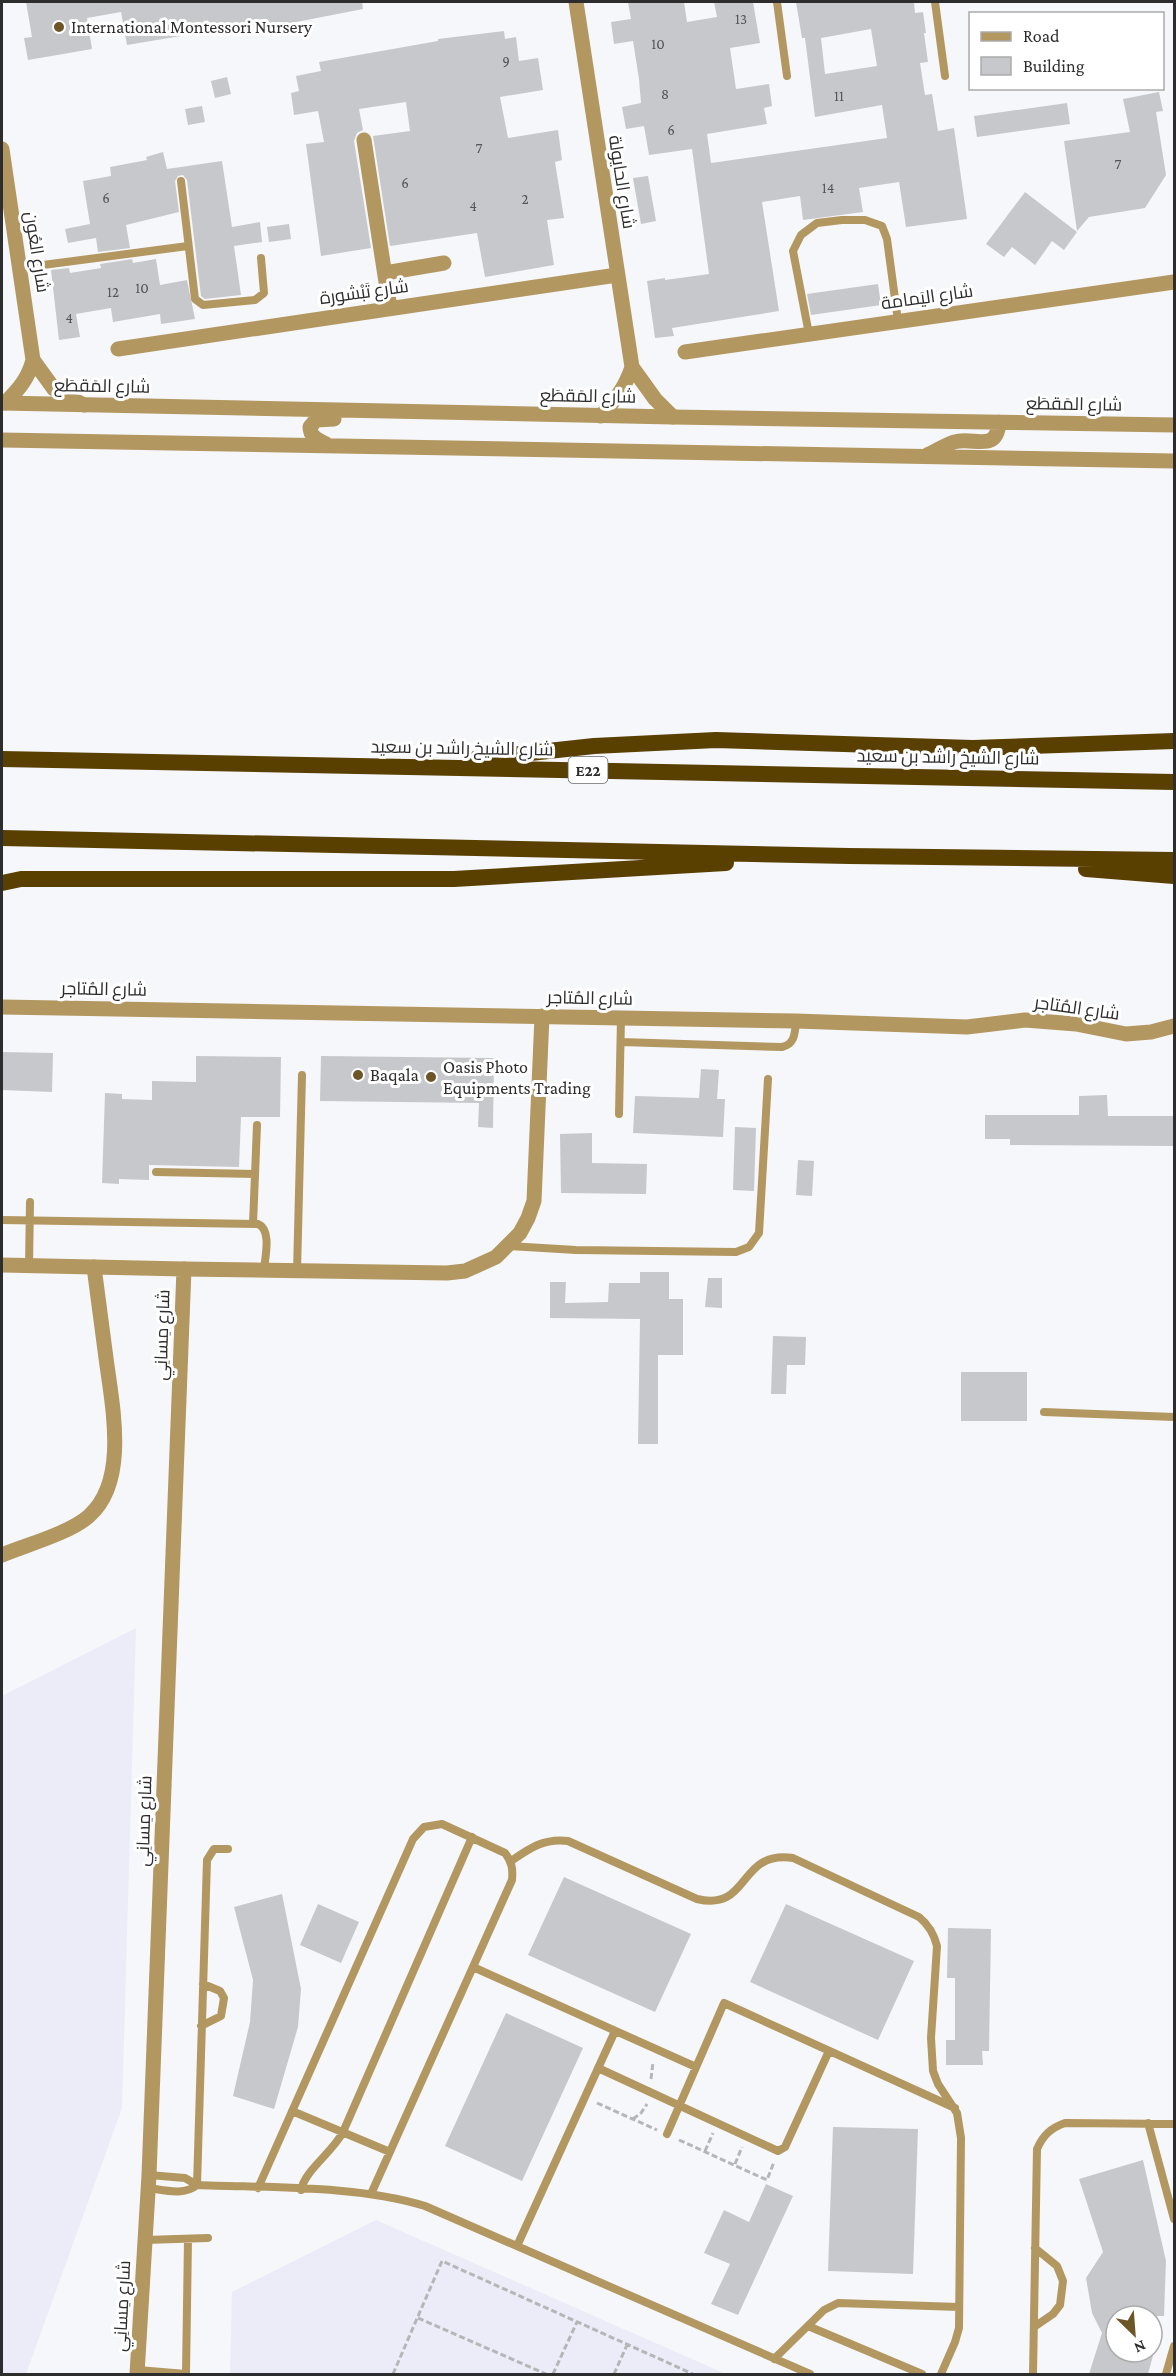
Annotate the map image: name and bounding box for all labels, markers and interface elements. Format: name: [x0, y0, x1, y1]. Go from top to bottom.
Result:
house number: 13: [735, 11, 747, 27]
legend: [969, 12, 1164, 90]
place label: International Montessori Nursery: [71, 17, 313, 37]
marker: International Montessori Nursery: [52, 20, 66, 34]
text: Road: [1023, 26, 1060, 46]
house number: 10: [651, 36, 665, 52]
house number: 9: [502, 53, 510, 69]
text: Building: [1023, 56, 1085, 76]
house number: 8: [661, 86, 669, 102]
house number: 11: [834, 88, 844, 104]
house number: 6: [667, 122, 675, 138]
street label: شارع الحايولة: [603, 134, 639, 231]
house number: 7: [476, 140, 483, 156]
house number: 7: [1115, 156, 1122, 172]
house number: 6: [401, 175, 409, 191]
house number: 14: [822, 180, 834, 196]
house number: 6: [102, 190, 110, 206]
house number: 2: [521, 191, 529, 207]
house number: 4: [469, 198, 477, 214]
street label: شارع العُون: [19, 210, 53, 294]
street label: شارع تَبْشورة: [318, 276, 410, 310]
house number: 10: [135, 280, 149, 296]
street label: شارع اليَمامة: [880, 281, 975, 315]
house number: 12: [107, 284, 119, 300]
house number: 4: [65, 310, 73, 326]
street label: شارع المَقطَع: [54, 375, 150, 399]
street label: شارع المَقطَع: [540, 385, 636, 409]
street label: شارع المَقطَع: [1026, 393, 1122, 417]
street label: شارع الشيخ راشد بن سعيد: [370, 736, 554, 762]
street label: شارع الشيخ راشد بن سعيد: [856, 745, 1040, 771]
road number: E22: [568, 757, 608, 783]
street label: شارع المُتاجر: [60, 978, 147, 1002]
street label: شارع المُتاجر: [546, 987, 633, 1011]
street label: شارع المُتاجر: [1032, 992, 1121, 1026]
place label: Oasis Photo Equipments Trading: [443, 1057, 591, 1098]
place label: Baqala: [370, 1065, 419, 1085]
marker: Baqala: [351, 1068, 365, 1082]
marker: Oasis Photo Equipments Trading: [424, 1070, 438, 1084]
street label: شارع مِسانِي: [150, 1289, 178, 1381]
street label: شارع مِسانِي: [132, 1775, 160, 1867]
street label: شارع مِسانِي: [110, 2260, 138, 2352]
north arrow: [1104, 2304, 1164, 2364]
text: N: [1132, 2337, 1149, 2357]

